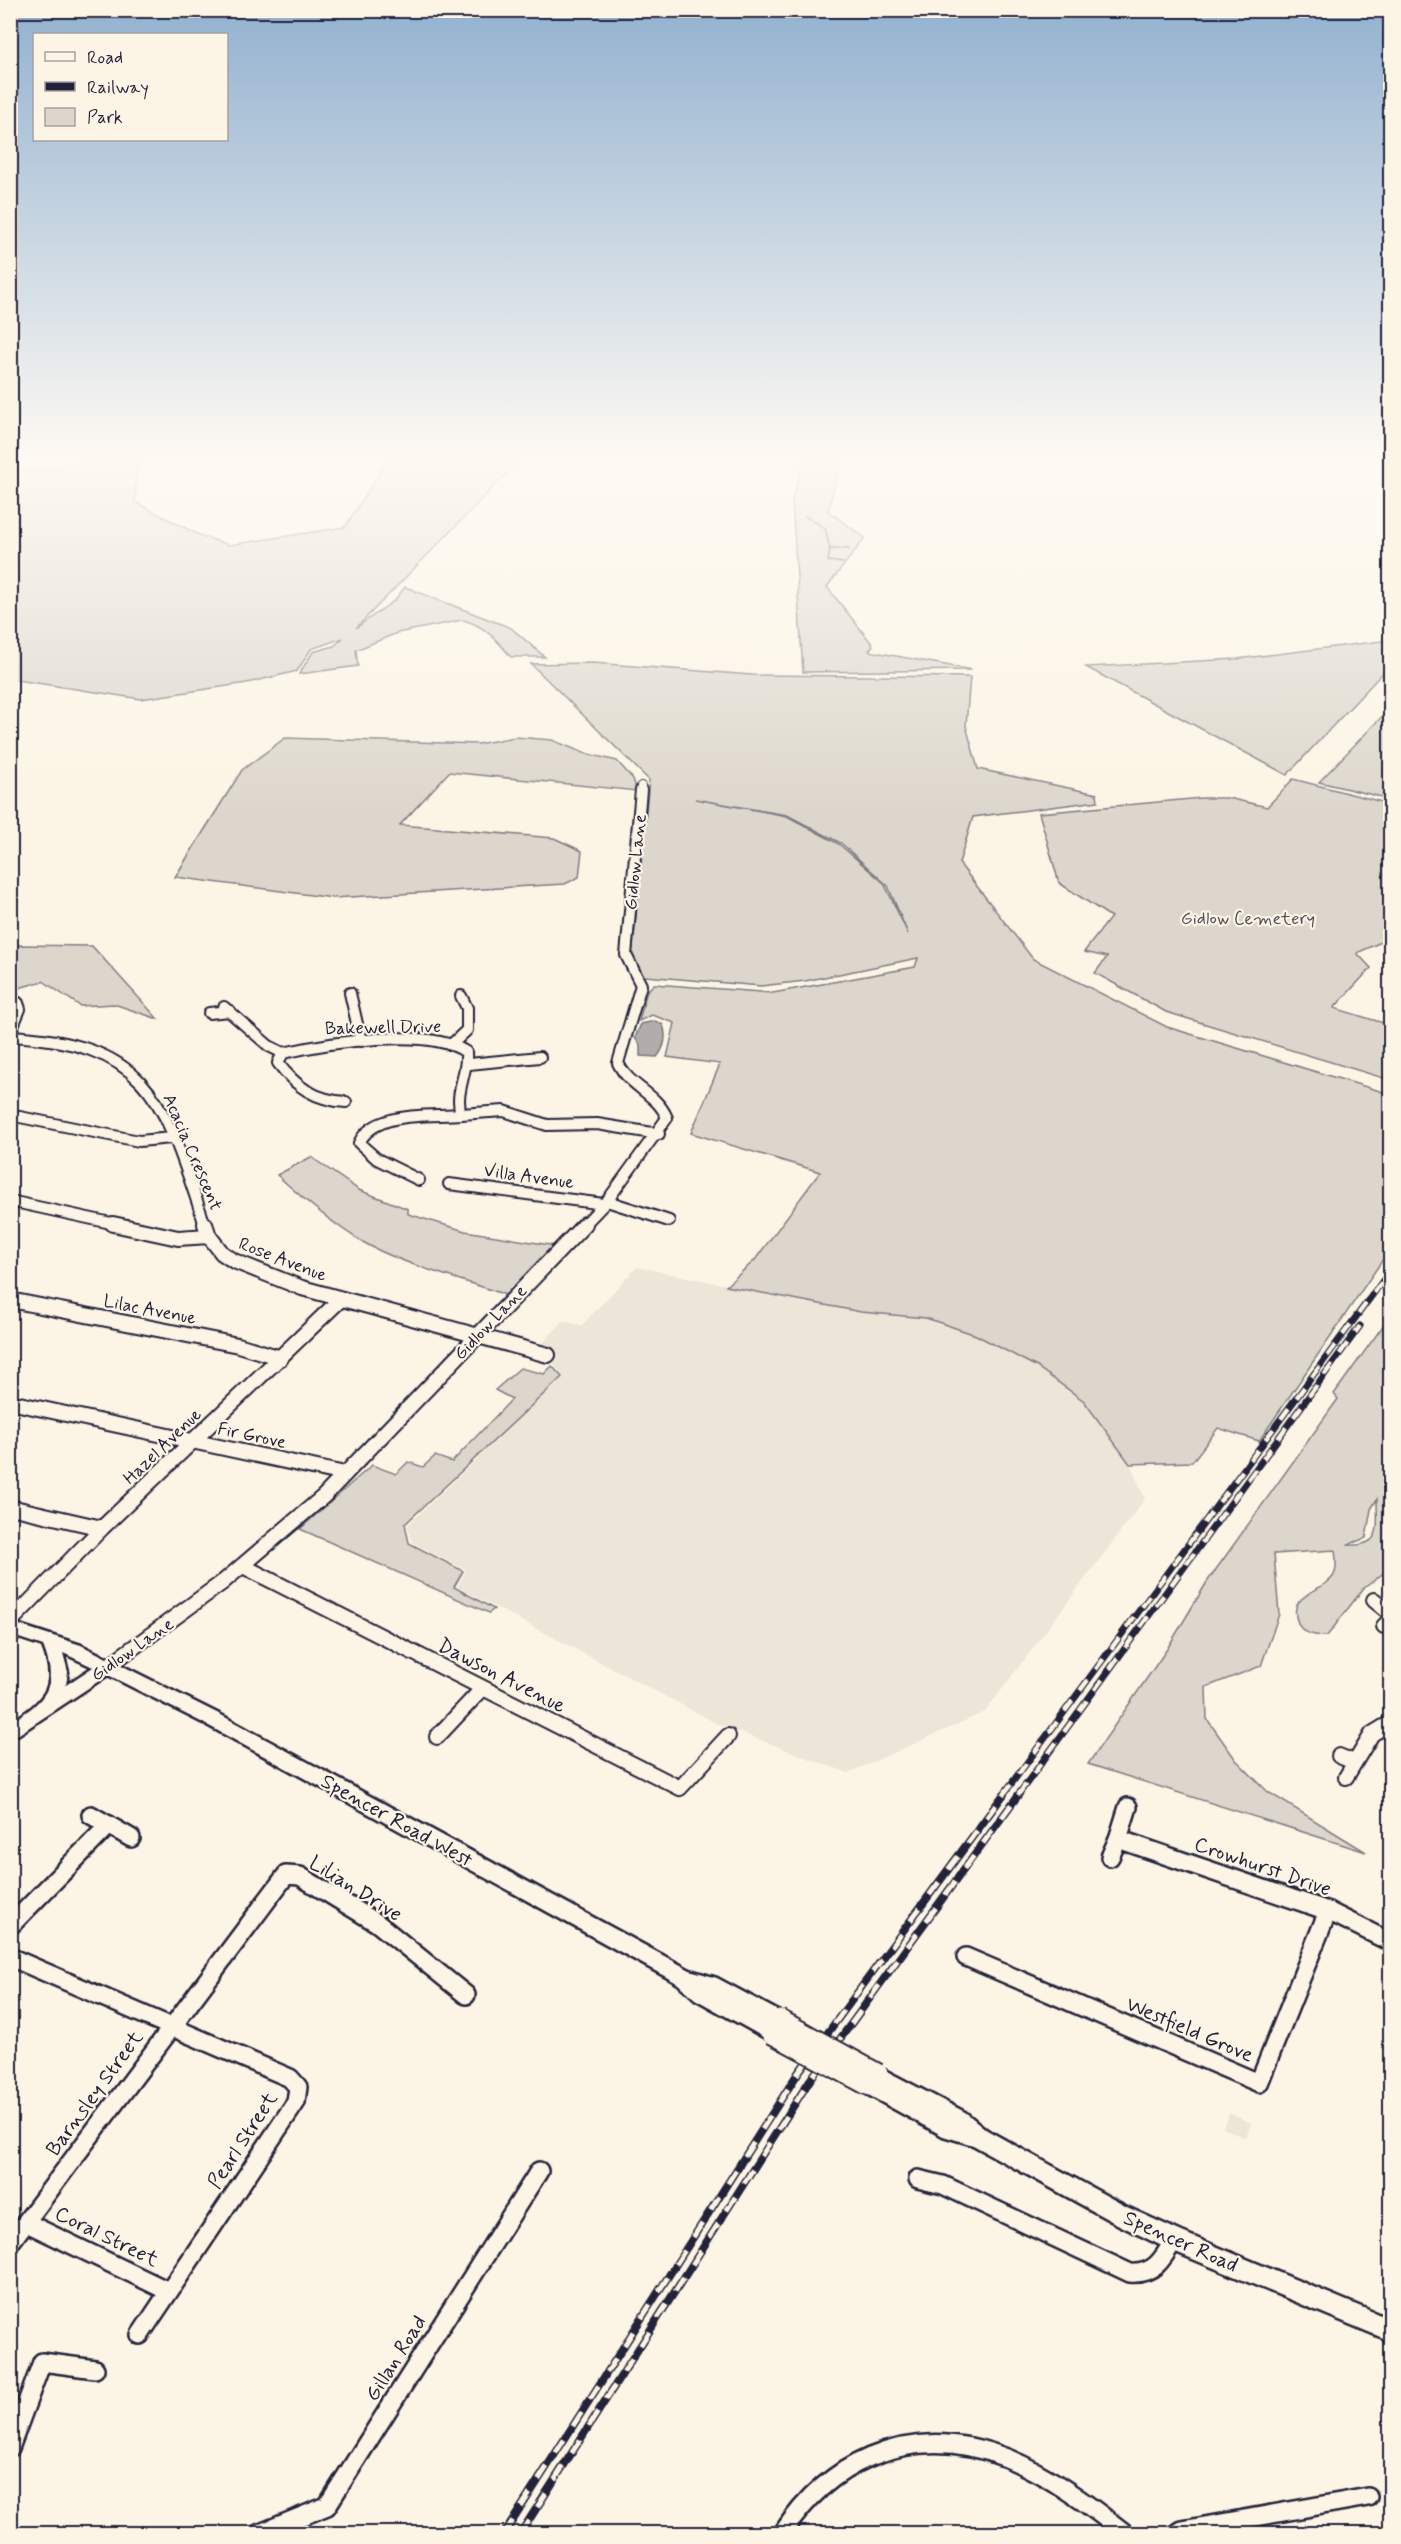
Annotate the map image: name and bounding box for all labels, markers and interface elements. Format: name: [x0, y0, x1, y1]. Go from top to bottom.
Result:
legend: [33, 33, 228, 141]
text: Road: [87, 46, 123, 70]
text: Railway: [87, 76, 149, 100]
text: Park: [87, 106, 123, 130]
street label: Gidlow Lane: [619, 813, 653, 911]
park label: Gidlow Cemetery: [1181, 907, 1315, 931]
street label: Bakewell Drive: [325, 1015, 441, 1041]
street label: Acacia Crescent: [157, 1090, 227, 1214]
street label: Villa Avenue: [482, 1159, 575, 1195]
street label: Rose Avenue: [235, 1232, 330, 1288]
street label: Gidlow Lane: [449, 1280, 533, 1366]
street label: Lilac Avenue: [102, 1289, 198, 1331]
street label: Hazel Avenue: [118, 1403, 207, 1490]
street label: Fir Grove: [215, 1417, 288, 1455]
street label: Gidlow Lane: [86, 1612, 179, 1687]
street label: Dawson Avenue: [433, 1632, 571, 1720]
street label: Spencer Road West: [316, 1768, 478, 1874]
street label: Crowhurst Drive: [1190, 1830, 1335, 1904]
street label: Lilian Drive: [304, 1849, 407, 1928]
street label: Westfield Grove: [1122, 1990, 1258, 2069]
street label: Barnsley Street: [40, 2025, 150, 2162]
street label: Pearl Street: [201, 2086, 285, 2194]
street label: Coral Street: [50, 2200, 164, 2274]
street label: Spencer Road: [1119, 2204, 1242, 2280]
street label: Gillan Road: [358, 2310, 433, 2407]

